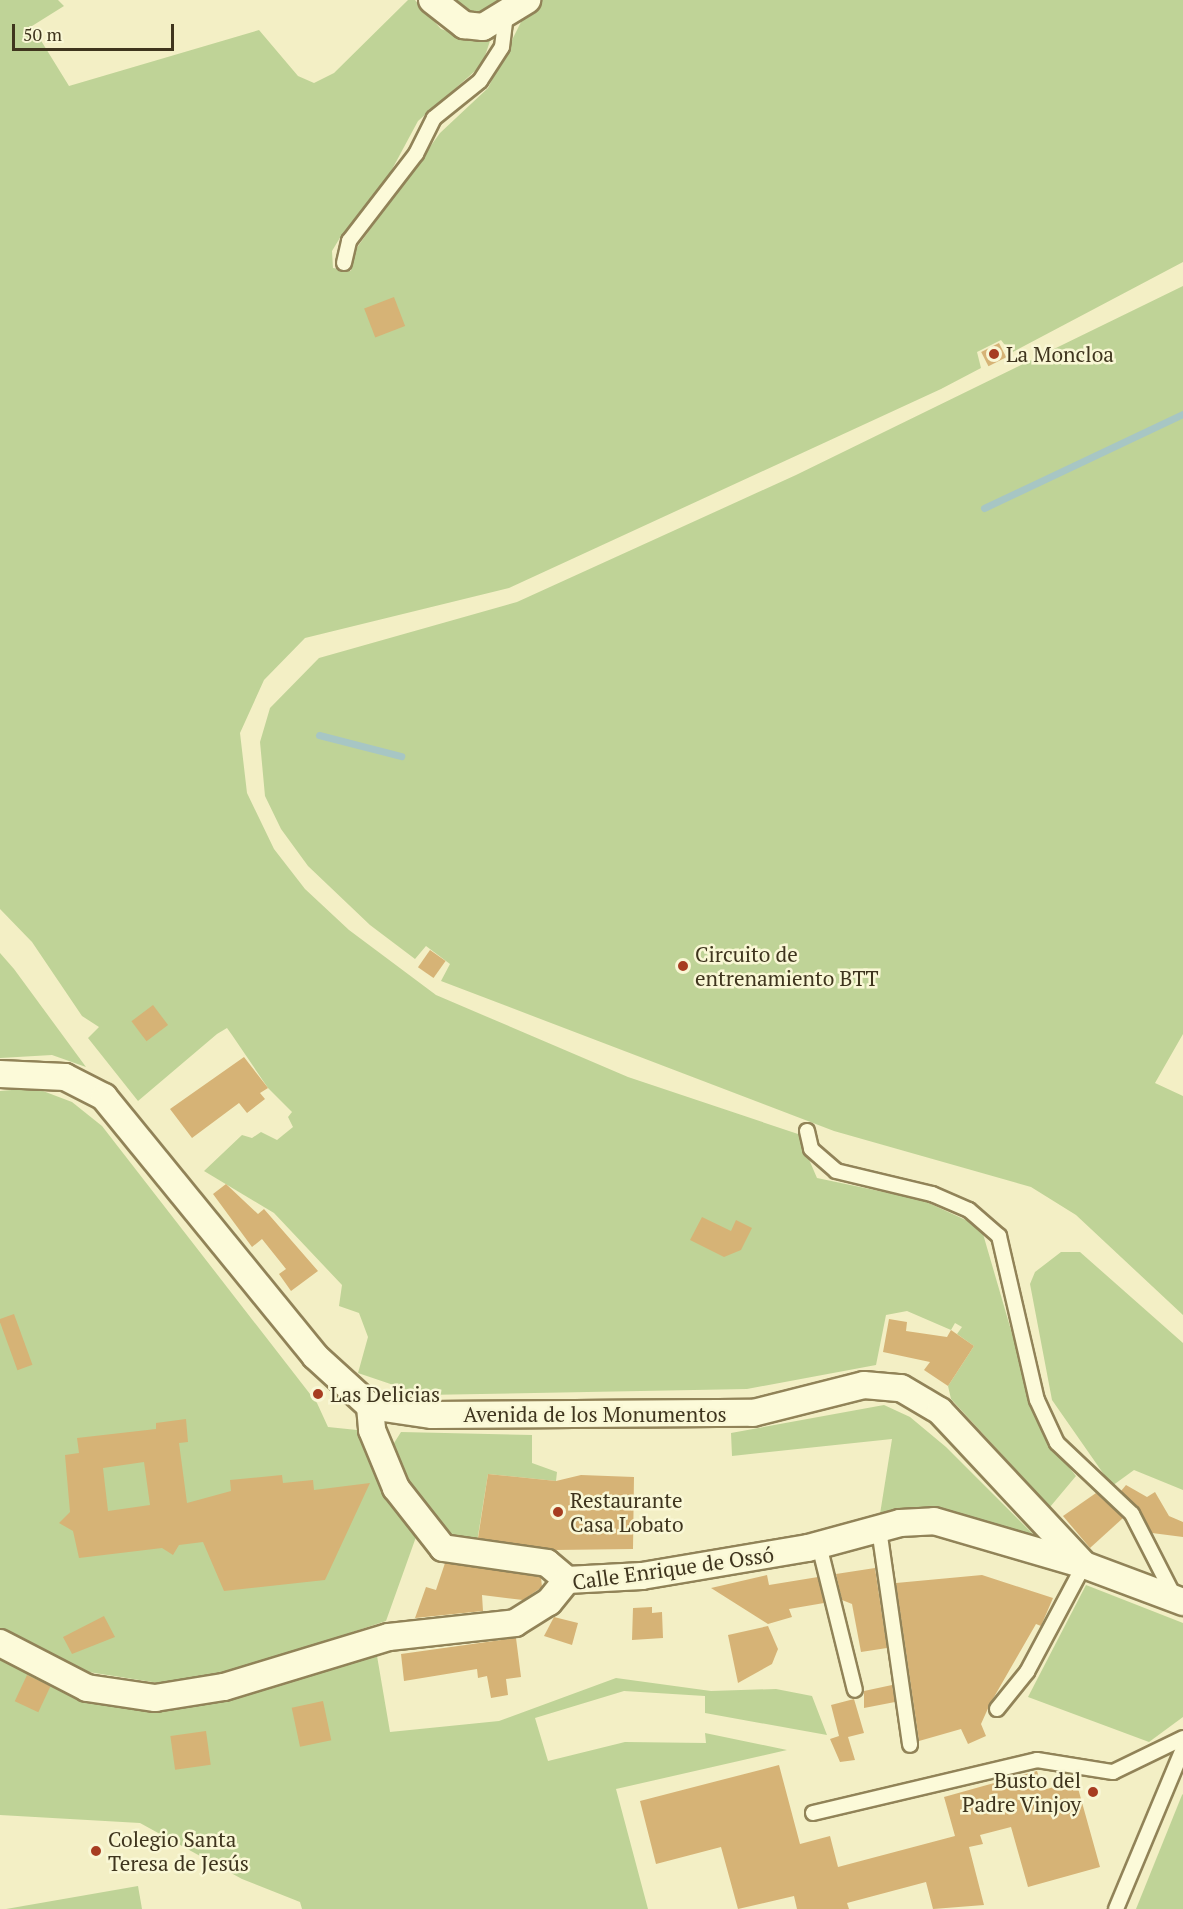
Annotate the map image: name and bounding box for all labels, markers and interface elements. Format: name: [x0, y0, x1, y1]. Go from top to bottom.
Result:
scale bar: [15, 12, 177, 50]
text: 50 m: [23, 22, 62, 46]
place label: La Moncloa: [1006, 341, 1114, 367]
marker: La Moncloa: [987, 347, 1001, 361]
place label: Circuito de entrenamiento BTT: [695, 941, 878, 991]
marker: Circuito de entrenamiento BTT: [676, 959, 690, 973]
place label: Las Delicias: [330, 1381, 440, 1407]
marker: Las Delicias: [311, 1387, 325, 1401]
street label: Avenida de los Monumentos: [463, 1401, 727, 1427]
place label: Restaurante Casa Lobato: [570, 1487, 684, 1537]
marker: Restaurante Casa Lobato: [551, 1505, 565, 1519]
street label: Calle Enrique de Ossó: [571, 1541, 775, 1595]
place label: Busto del Padre Vinjoy: [961, 1767, 1081, 1817]
marker: Busto del Padre Vinjoy: [1086, 1785, 1100, 1799]
place label: Colegio Santa Teresa de Jesús: [108, 1826, 249, 1876]
marker: Colegio Santa Teresa de Jesús: [89, 1844, 103, 1858]

